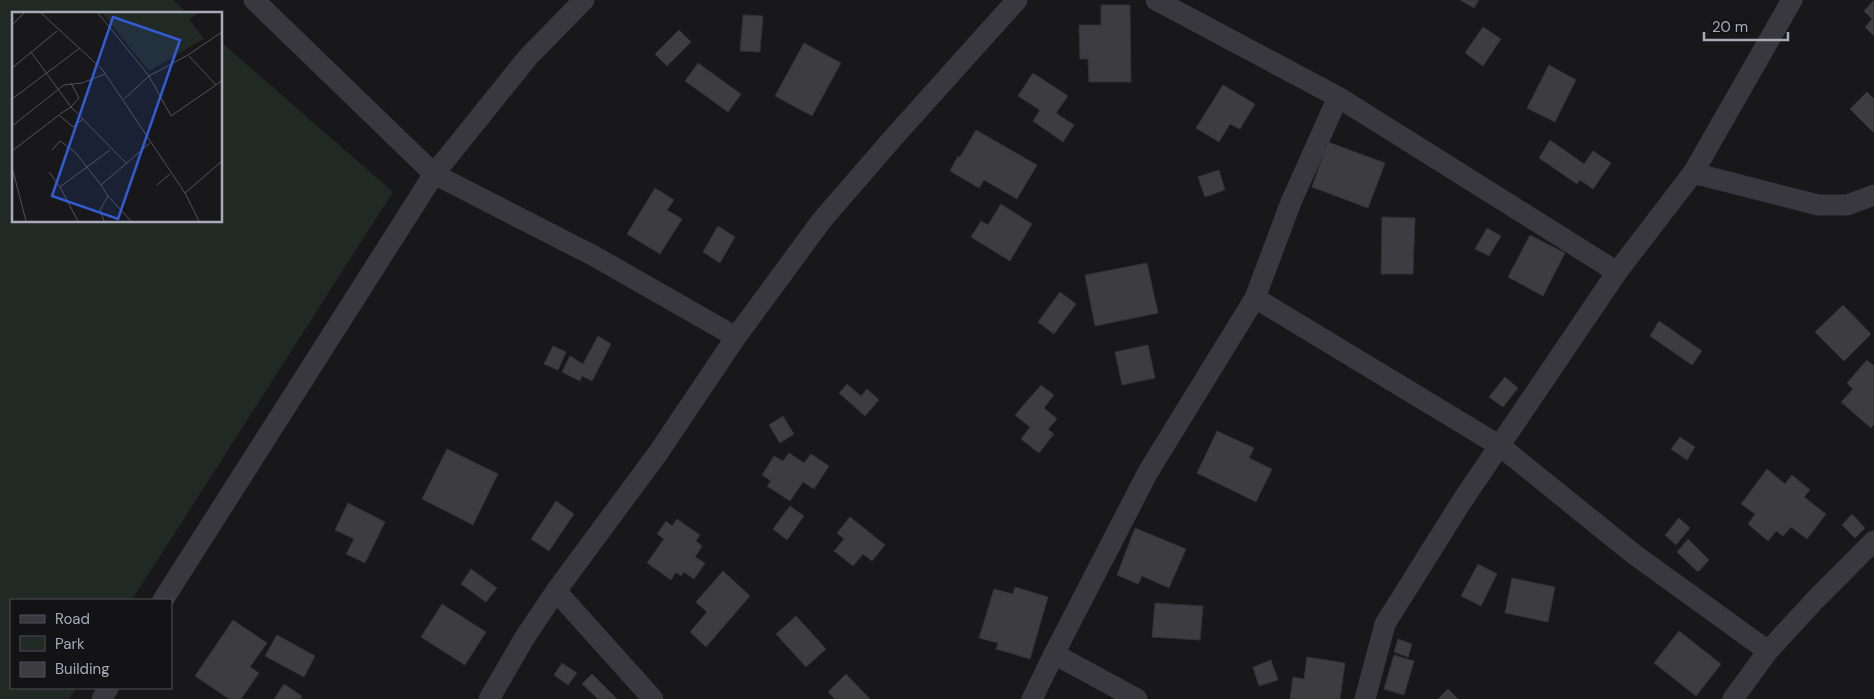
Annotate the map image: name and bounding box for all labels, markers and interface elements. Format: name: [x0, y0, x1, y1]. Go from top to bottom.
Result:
scale bar: [1704, 10, 1788, 42]
inset map: [12, 12, 222, 222]
text: 20 m: [1712, 17, 1748, 37]
legend: [10, 599, 172, 689]
text: Road: [55, 609, 90, 629]
text: Park: [55, 634, 85, 654]
text: Building: [55, 659, 110, 679]

